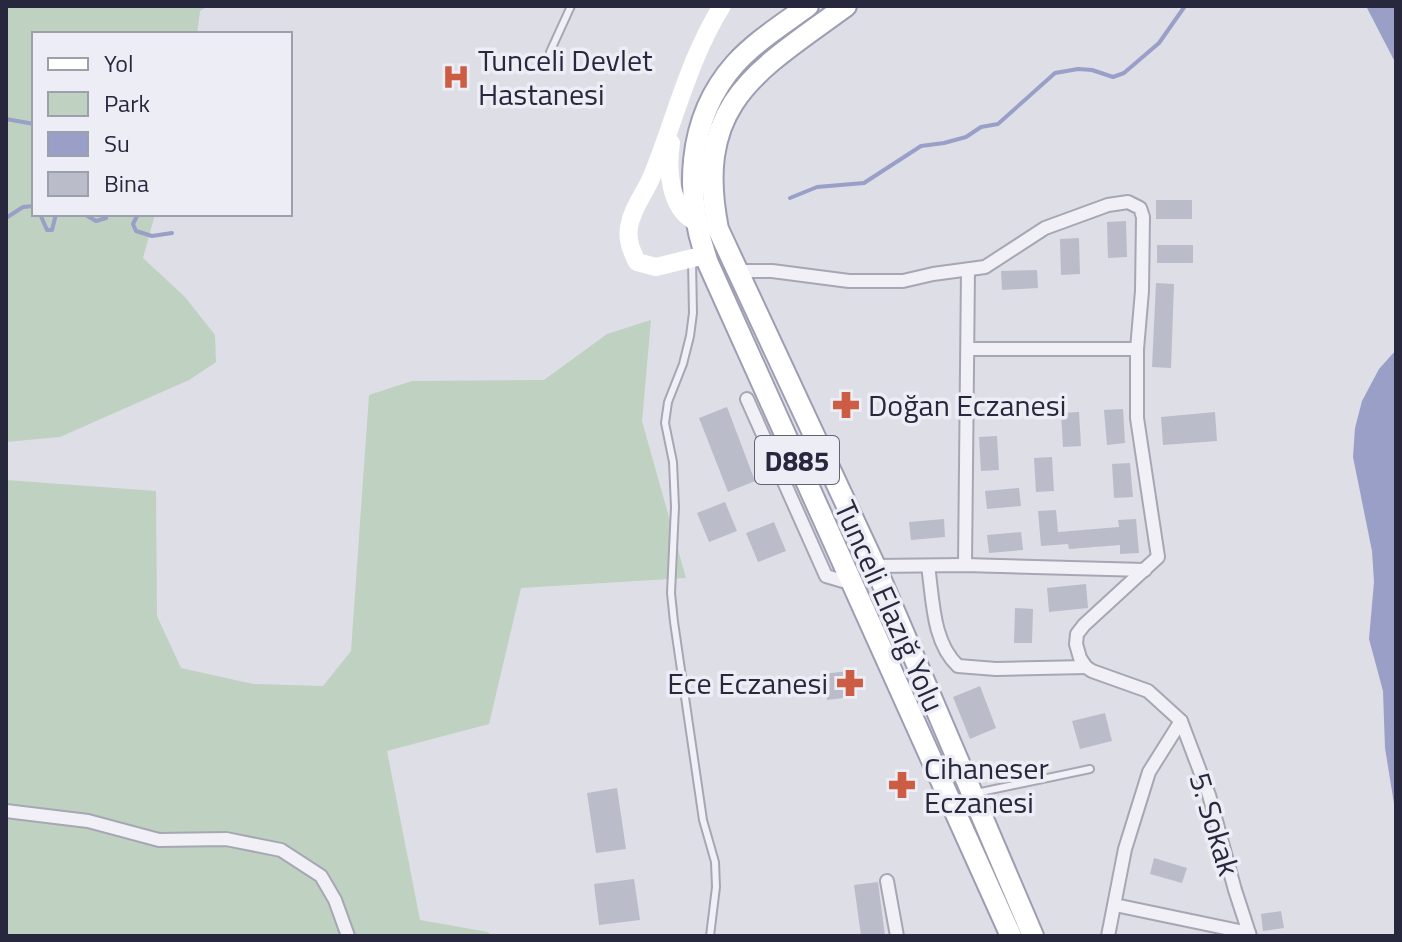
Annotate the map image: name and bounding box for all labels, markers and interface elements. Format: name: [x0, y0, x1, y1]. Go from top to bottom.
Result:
legend: [32, 32, 292, 216]
place label: Tunceli Devlet Hastanesi: [478, 37, 653, 117]
text: Yol: [104, 45, 133, 81]
hospital icon: Tunceli Devlet Hastanesi: [441, 62, 471, 92]
text: Park: [104, 85, 150, 121]
text: Su: [104, 125, 130, 161]
text: Bina: [104, 165, 149, 201]
place label: Doğan Eczanesi: [868, 382, 1066, 428]
pharmacy icon: Doğan Eczanesi: [831, 390, 861, 420]
road number: D885: [755, 436, 839, 484]
street label: Tunceli Elazığ Yolu: [823, 493, 957, 719]
place label: Ece Eczanesi: [667, 660, 828, 706]
pharmacy icon: Ece Eczanesi: [835, 668, 865, 698]
place label: Cihaneser Eczanesi: [924, 745, 1049, 825]
street label: 5. Sokak: [1178, 767, 1252, 881]
pharmacy icon: Cihaneser Eczanesi: [887, 770, 917, 800]

